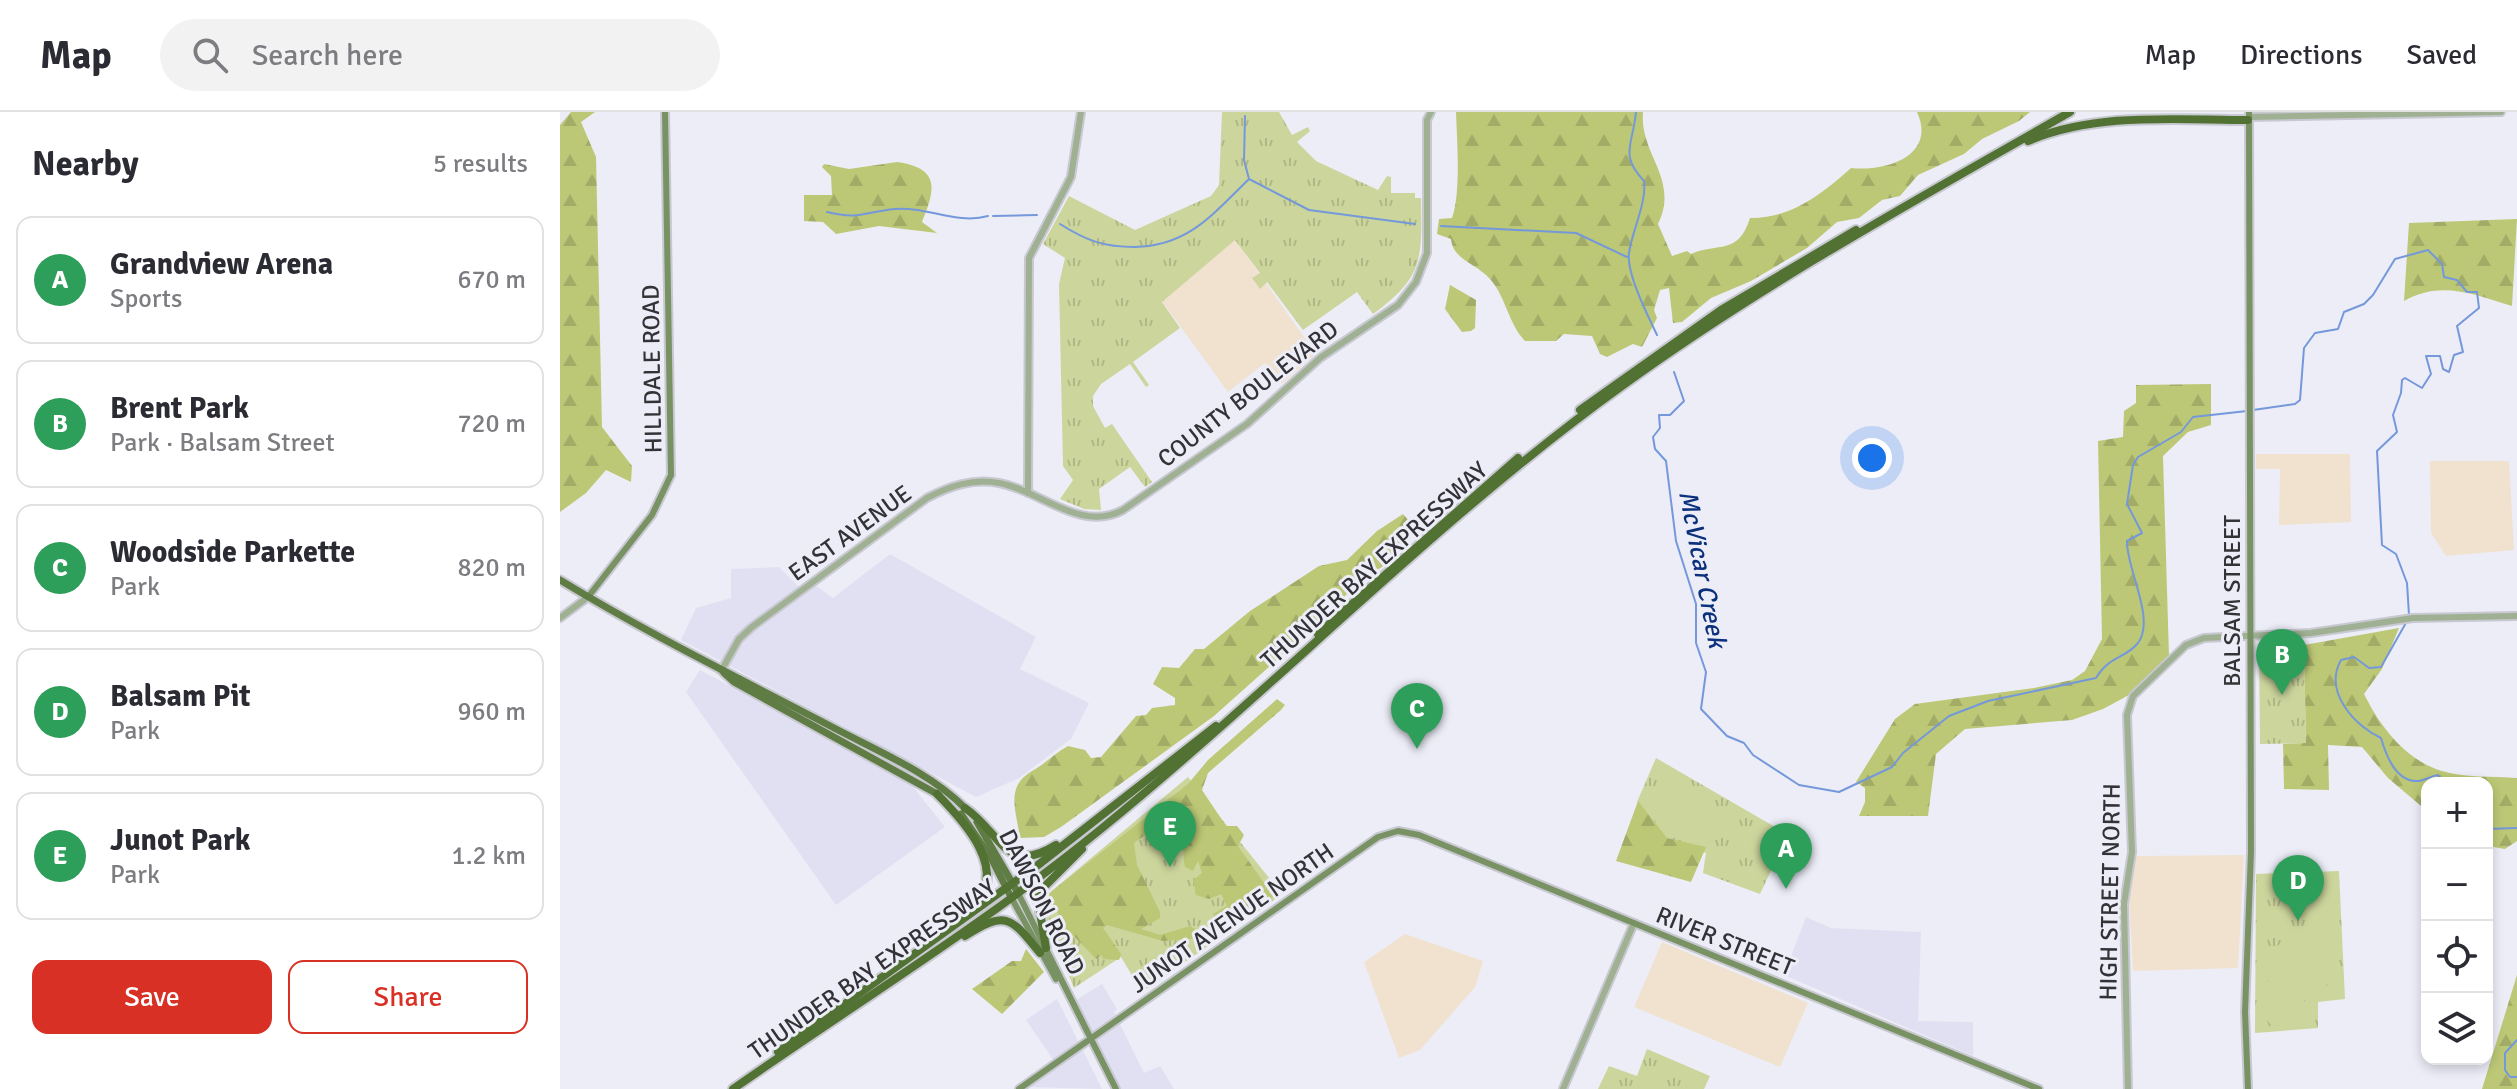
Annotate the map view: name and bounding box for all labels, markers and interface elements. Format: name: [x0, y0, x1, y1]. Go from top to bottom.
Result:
search box: [160, 19, 720, 91]
text: Map: [40, 32, 112, 79]
icon: search: [188, 33, 232, 77]
text: Search here: [252, 37, 403, 74]
text: Map: [2144, 38, 2196, 72]
text: Directions: [2240, 38, 2362, 72]
text: Saved: [2406, 38, 2477, 72]
text: Nearby: [32, 143, 139, 185]
text: 5 results: [433, 148, 528, 180]
text: Grandview Arena: [110, 246, 333, 283]
text: A: [52, 264, 68, 296]
text: 670 m: [457, 264, 526, 296]
text: Sports: [110, 283, 182, 315]
street label: HILLDALE ROAD: [636, 284, 668, 454]
street label: COUNTY BOULEVARD: [1152, 314, 1344, 474]
text: Brent Park: [110, 390, 249, 427]
text: B: [52, 408, 68, 440]
text: 720 m: [457, 408, 526, 440]
text: Park · Balsam Street: [110, 427, 335, 459]
your location: [1852, 438, 1892, 478]
street label: THUNDER BAY EXPRESSWAY: [1254, 455, 1494, 675]
street label: EAST AVENUE: [783, 478, 917, 588]
water label: McVicar Creek: [1671, 488, 1733, 653]
street label: BALSAM STREET: [2217, 515, 2247, 687]
text: Woodside Parkette: [110, 534, 355, 571]
text: C: [52, 552, 68, 584]
text: 820 m: [457, 552, 526, 584]
text: Park: [110, 571, 160, 603]
pin: B: [2256, 629, 2308, 695]
text: Balsam Pit: [110, 678, 250, 715]
pin: C: [1391, 683, 1443, 749]
text: D: [51, 696, 69, 728]
text: 960 m: [457, 696, 526, 728]
text: Park: [110, 715, 160, 747]
map controls: [2421, 777, 2493, 1065]
button: +: [2421, 777, 2493, 849]
street label: HIGH STREET NORTH: [2093, 783, 2127, 1001]
pin: E: [1144, 801, 1196, 867]
text: Junot Park: [110, 822, 251, 859]
pin: A: [1760, 823, 1812, 889]
street label: DAWSON ROAD: [992, 824, 1092, 980]
street label: JUNOT AVENUE NORTH: [1124, 836, 1340, 1000]
text: E: [53, 840, 67, 872]
text: 1.2 km: [452, 840, 526, 872]
button: −: [2421, 849, 2493, 921]
pin: D: [2272, 855, 2324, 921]
text: Park: [110, 859, 160, 891]
street label: THUNDER BAY EXPRESSWAY: [742, 872, 1002, 1066]
street label: RIVER STREET: [1652, 900, 1799, 982]
button: locate: [2421, 921, 2493, 993]
button: Save: [32, 960, 272, 1034]
button: Share: [288, 960, 528, 1034]
button: layers: [2421, 993, 2493, 1065]

